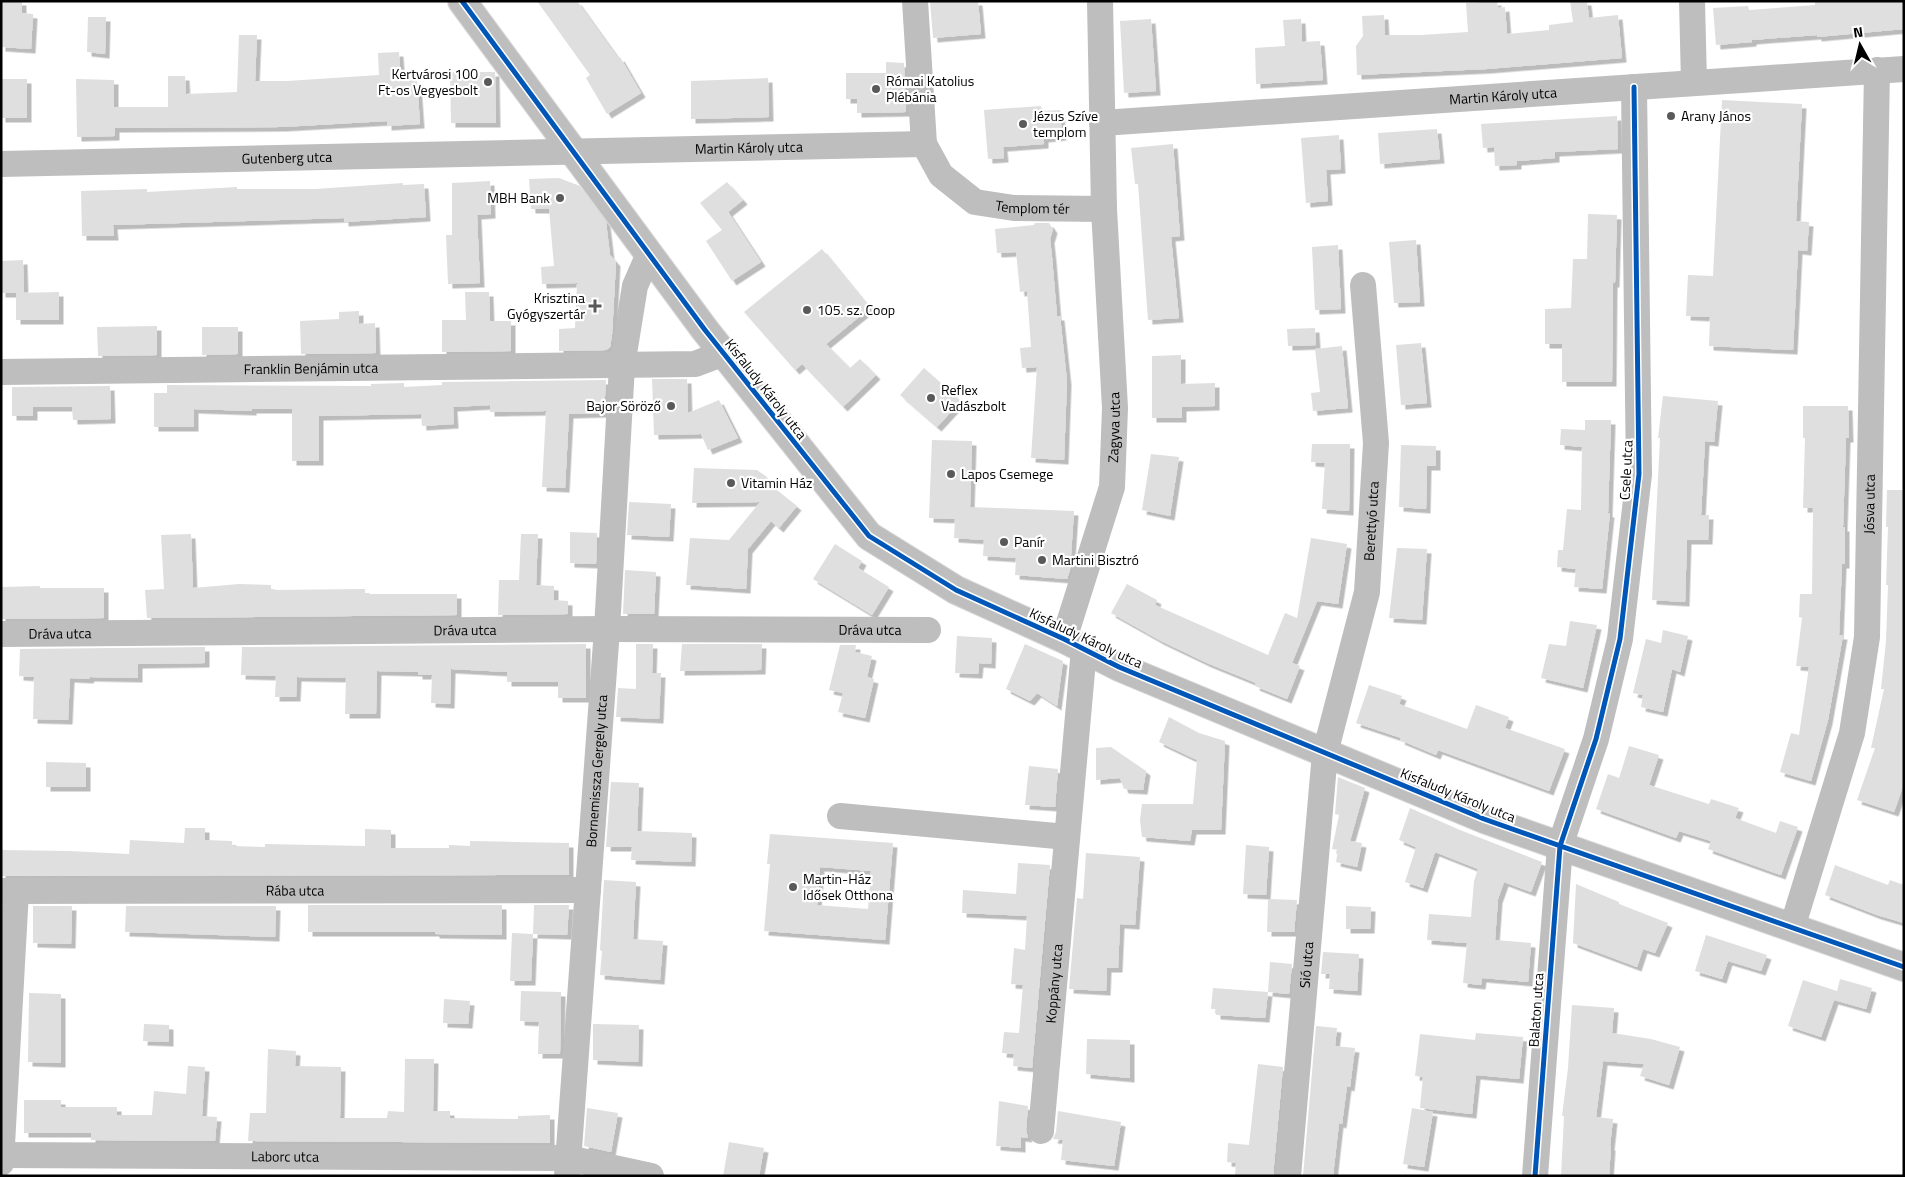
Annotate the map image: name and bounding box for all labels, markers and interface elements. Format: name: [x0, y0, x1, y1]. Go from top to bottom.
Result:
north arrow: [1835, 20, 1885, 70]
text: N: [1852, 21, 1864, 43]
place label: Kertvárosi 100 Ft-os Vegyesbolt: [378, 63, 478, 100]
place label: Római Katolius Plébánia: [886, 70, 974, 107]
marker: Kertvárosi 100 Ft-os Vegyesbolt: [482, 76, 494, 88]
street label: Martin Károly utca: [1448, 81, 1558, 110]
marker: Római Katolius Plébánia: [870, 83, 882, 95]
place label: Jézus Szíve templom: [1033, 105, 1098, 142]
place label: Arany János: [1681, 105, 1751, 126]
marker: Arany János: [1665, 110, 1677, 122]
marker: Jézus Szíve templom: [1017, 118, 1029, 130]
street label: Martin Károly utca: [695, 136, 803, 159]
street label: Gutenberg utca: [241, 146, 332, 169]
place label: MBH Bank: [487, 187, 550, 208]
marker: MBH Bank: [554, 192, 566, 204]
street label: Templom tér: [994, 194, 1070, 219]
place label: Krisztina Gyógyszertár: [507, 287, 585, 324]
place label: 105. sz. Coop: [817, 299, 895, 320]
marker: Krisztina Gyógyszertár: [589, 300, 601, 312]
marker: 105. sz. Coop: [801, 304, 813, 316]
street label: Kisfaludy Károly utca: [720, 334, 812, 444]
street label: Franklin Benjámin utca: [244, 357, 378, 379]
place label: Reflex Vadászbolt: [941, 379, 1006, 416]
marker: Reflex Vadászbolt: [925, 392, 937, 404]
street label: Zagyva utca: [1102, 392, 1125, 463]
place label: Bajor Söröző: [586, 395, 661, 416]
marker: Bajor Söröző: [665, 400, 677, 412]
street label: Csele utca: [1613, 439, 1638, 501]
place label: Lapos Csemege: [961, 463, 1053, 484]
marker: Lapos Csemege: [945, 468, 957, 480]
place label: Vitamin Ház: [741, 472, 812, 493]
street label: Jósva utca: [1858, 474, 1880, 534]
marker: Vitamin Ház: [725, 477, 737, 489]
street label: Berettyó utca: [1358, 481, 1384, 562]
place label: Panír: [1014, 531, 1045, 552]
marker: Panír: [998, 536, 1010, 548]
place label: Martini Bisztró: [1052, 549, 1139, 570]
marker: Martini Bisztró: [1036, 554, 1048, 566]
street label: Kisfaludy Károly utca: [1026, 602, 1146, 673]
street label: Dráva utca: [433, 619, 497, 640]
street label: Dráva utca: [838, 619, 902, 640]
street label: Dráva utca: [28, 622, 92, 644]
street label: Bornemissza Gergely utca: [580, 694, 612, 848]
street label: Kisfaludy Károly utca: [1397, 762, 1519, 827]
place label: Martin-Ház Idősek Otthona: [803, 868, 893, 905]
street label: Rába utca: [266, 879, 324, 901]
marker: Martin-Ház Idősek Otthona: [787, 881, 799, 893]
street label: Sió utca: [1293, 941, 1318, 989]
street label: Koppány utca: [1040, 943, 1068, 1024]
street label: Balaton utca: [1522, 972, 1549, 1048]
street label: Laborc utca: [251, 1145, 319, 1167]

